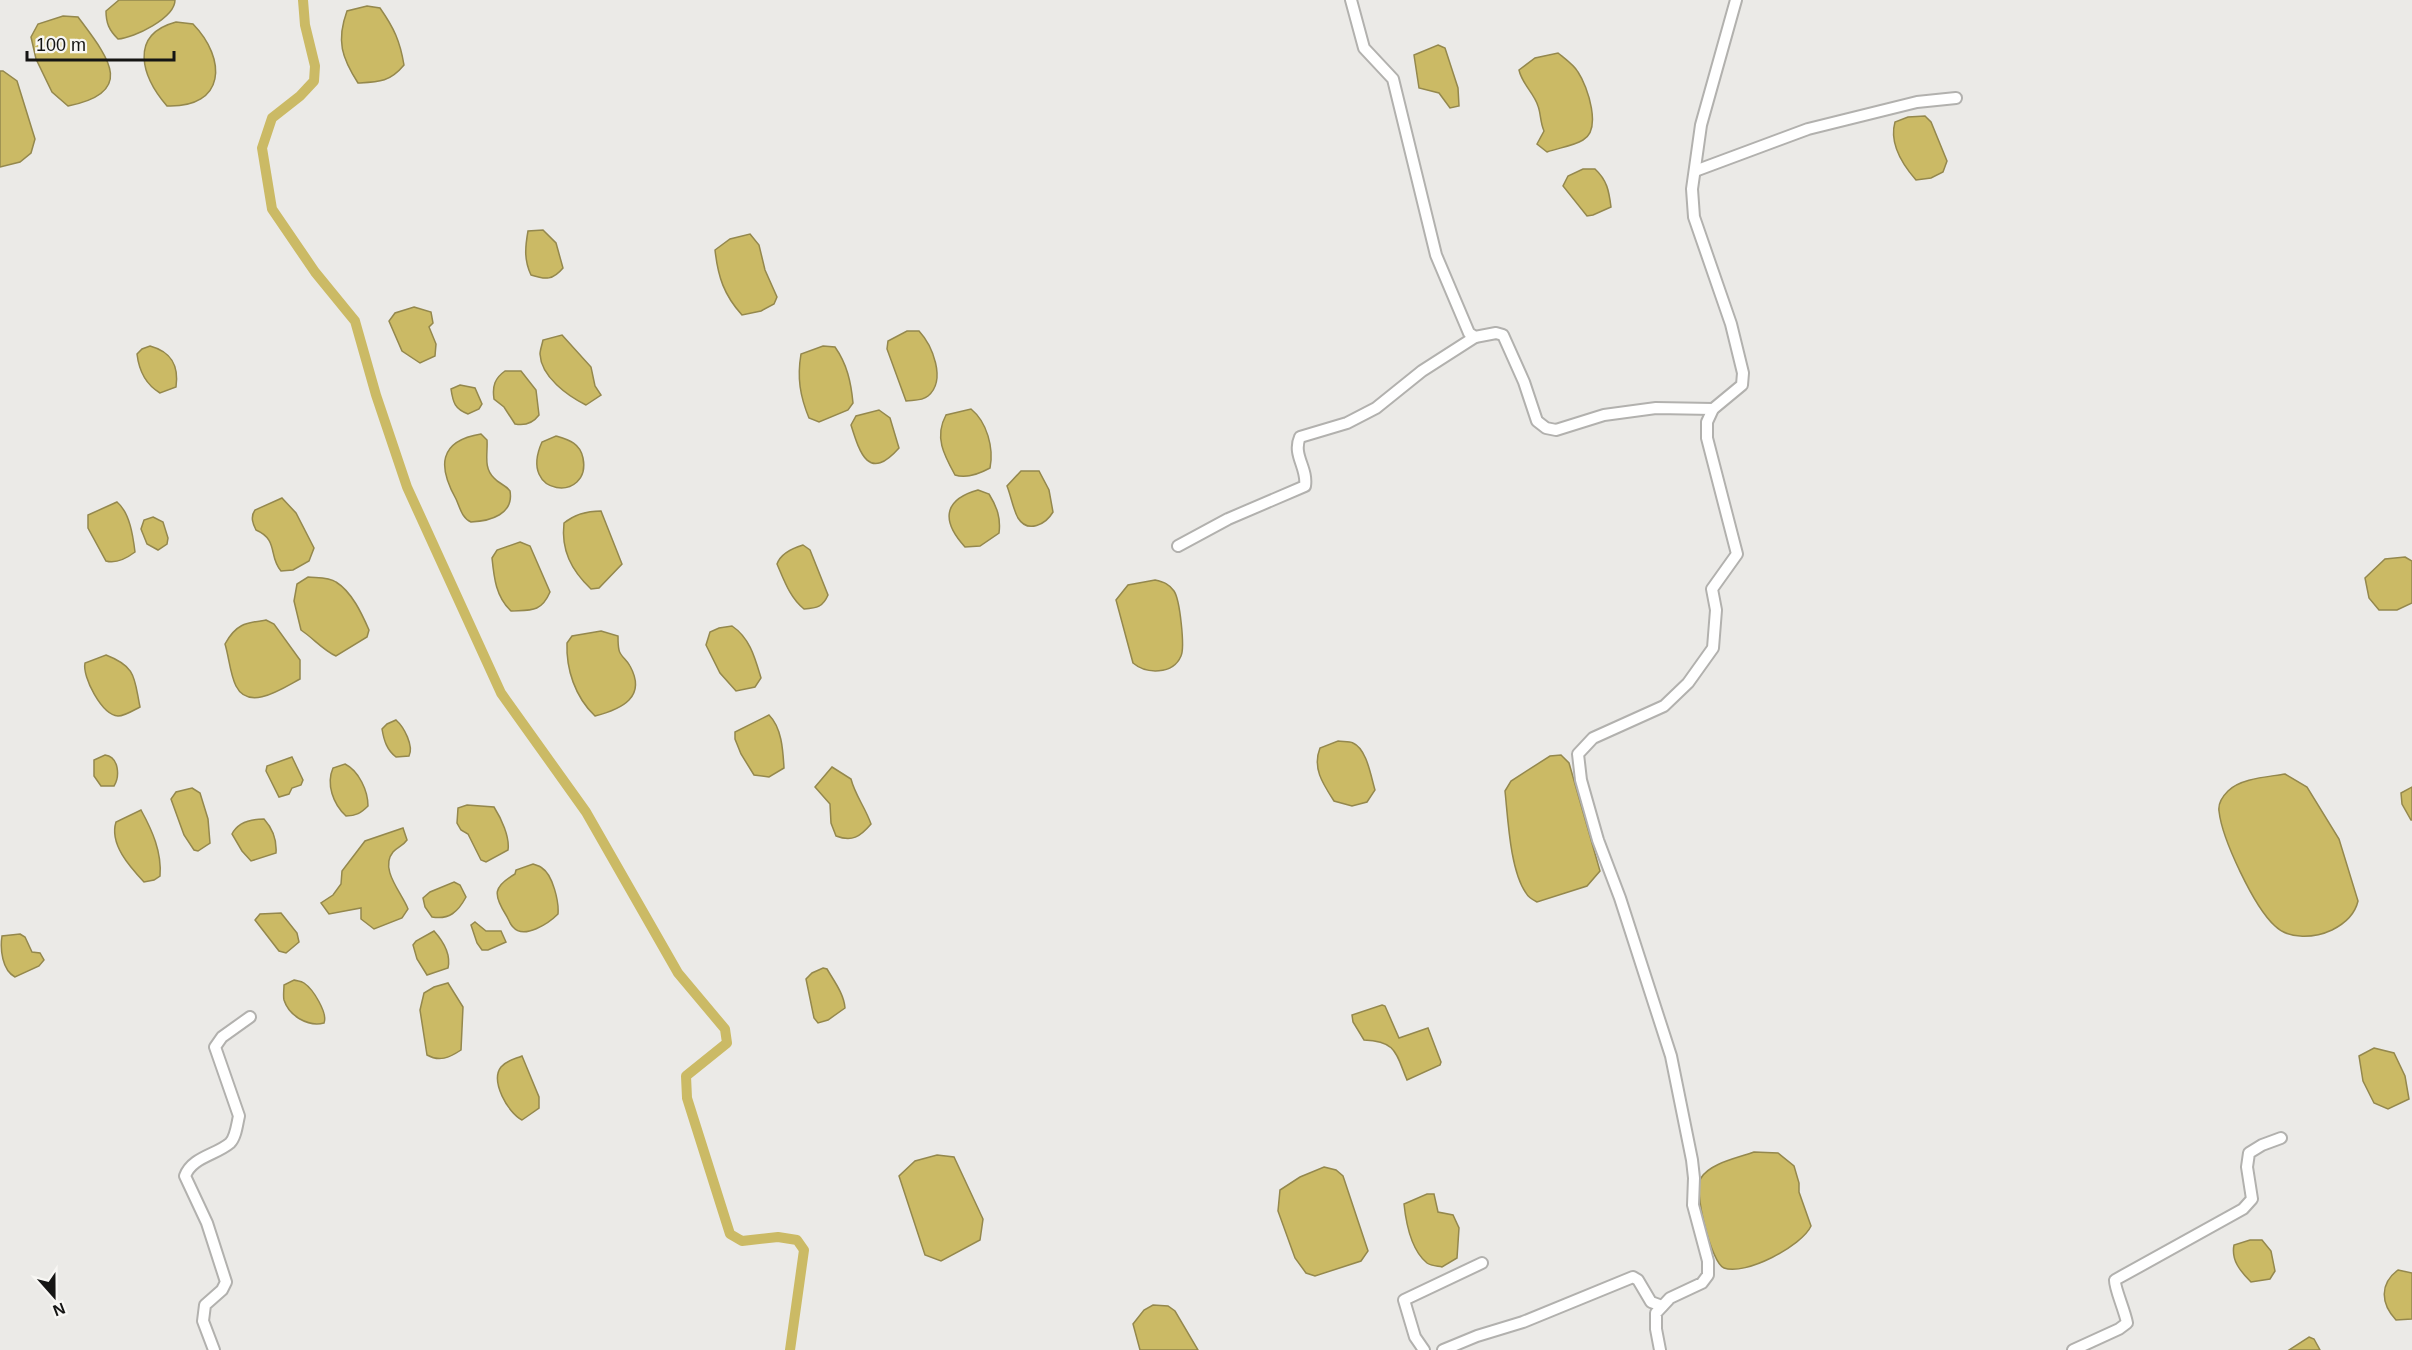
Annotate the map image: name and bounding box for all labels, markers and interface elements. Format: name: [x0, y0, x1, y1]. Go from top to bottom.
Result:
scale bar: [27, 24, 174, 62]
text: 100 m: [36, 35, 86, 55]
north arrow: [24, 1266, 84, 1326]
text: N: [51, 1300, 68, 1320]

